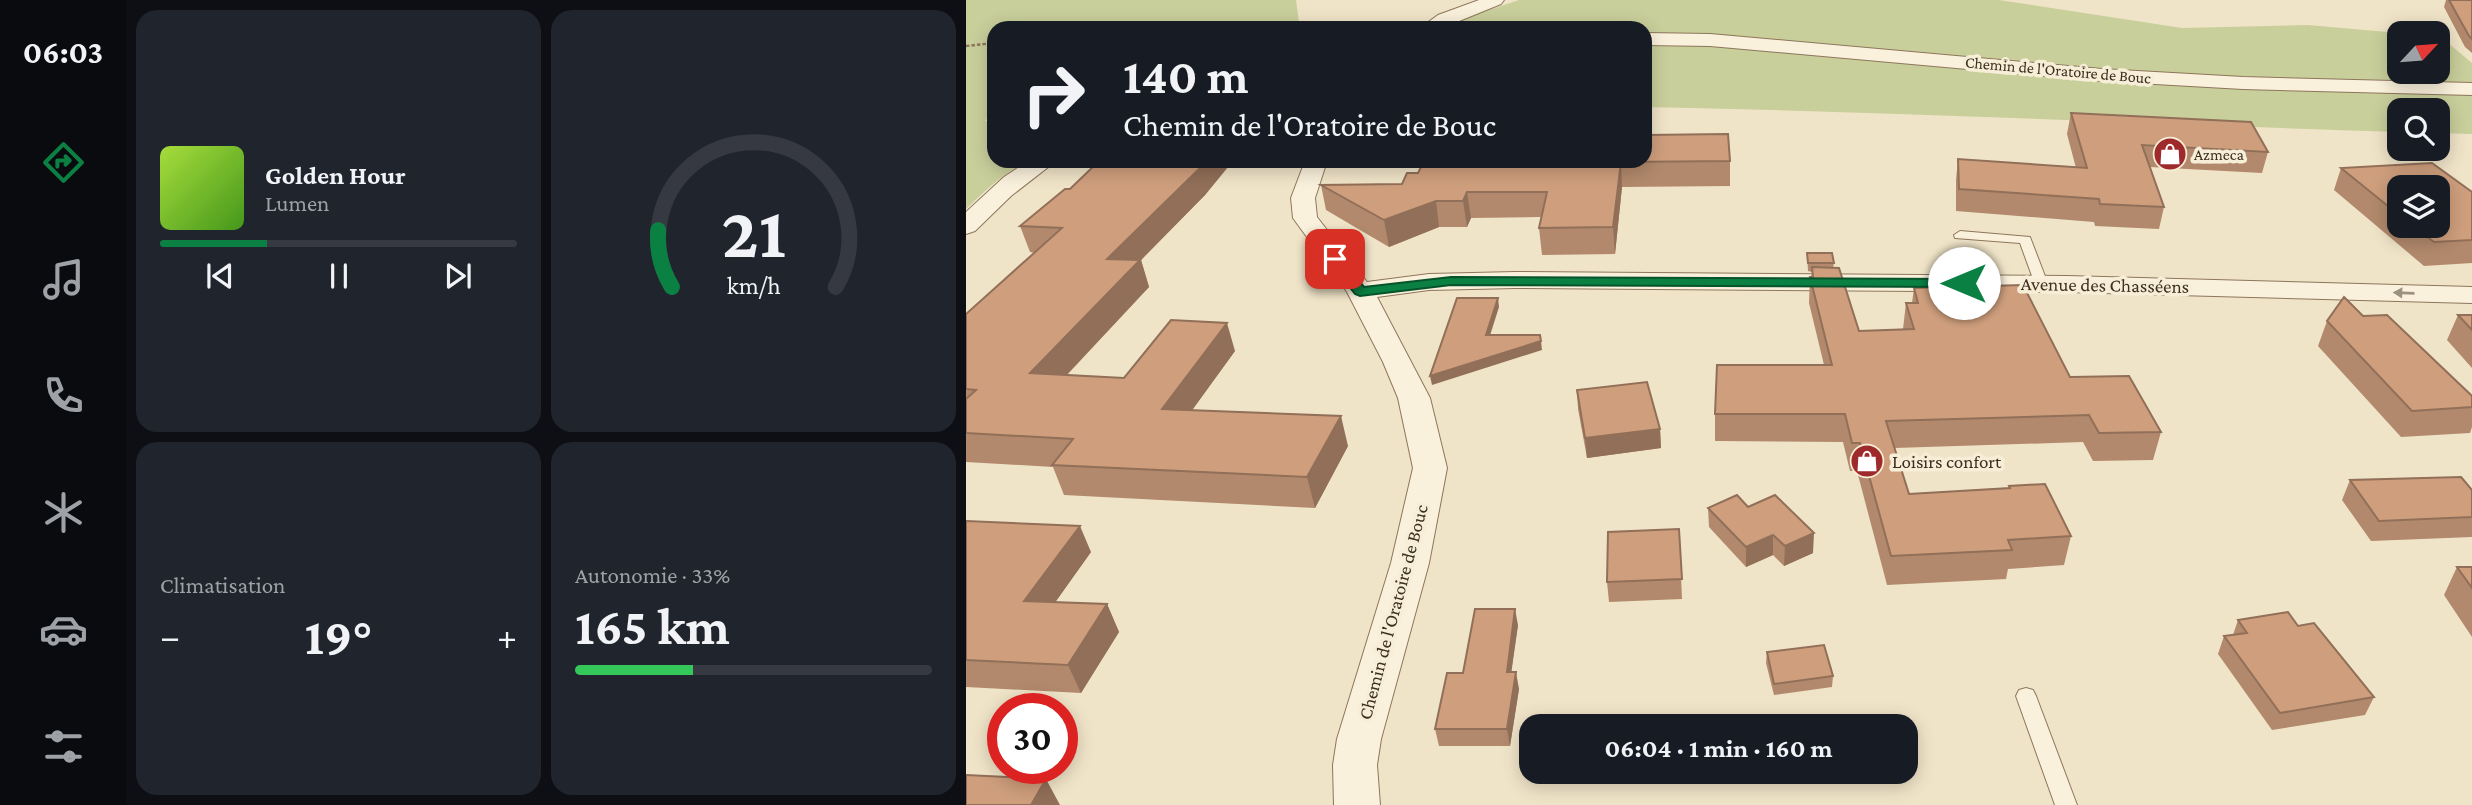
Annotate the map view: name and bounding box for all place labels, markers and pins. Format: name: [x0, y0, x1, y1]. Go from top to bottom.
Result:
shop icon: Azmeca: [2151, 135, 2189, 173]
place label: Azmeca: [2194, 146, 2244, 163]
pin: [1305, 229, 1365, 289]
shop icon: Loisirs confort: [1848, 442, 1886, 480]
place label: Loisirs confort: [1892, 451, 2002, 472]

